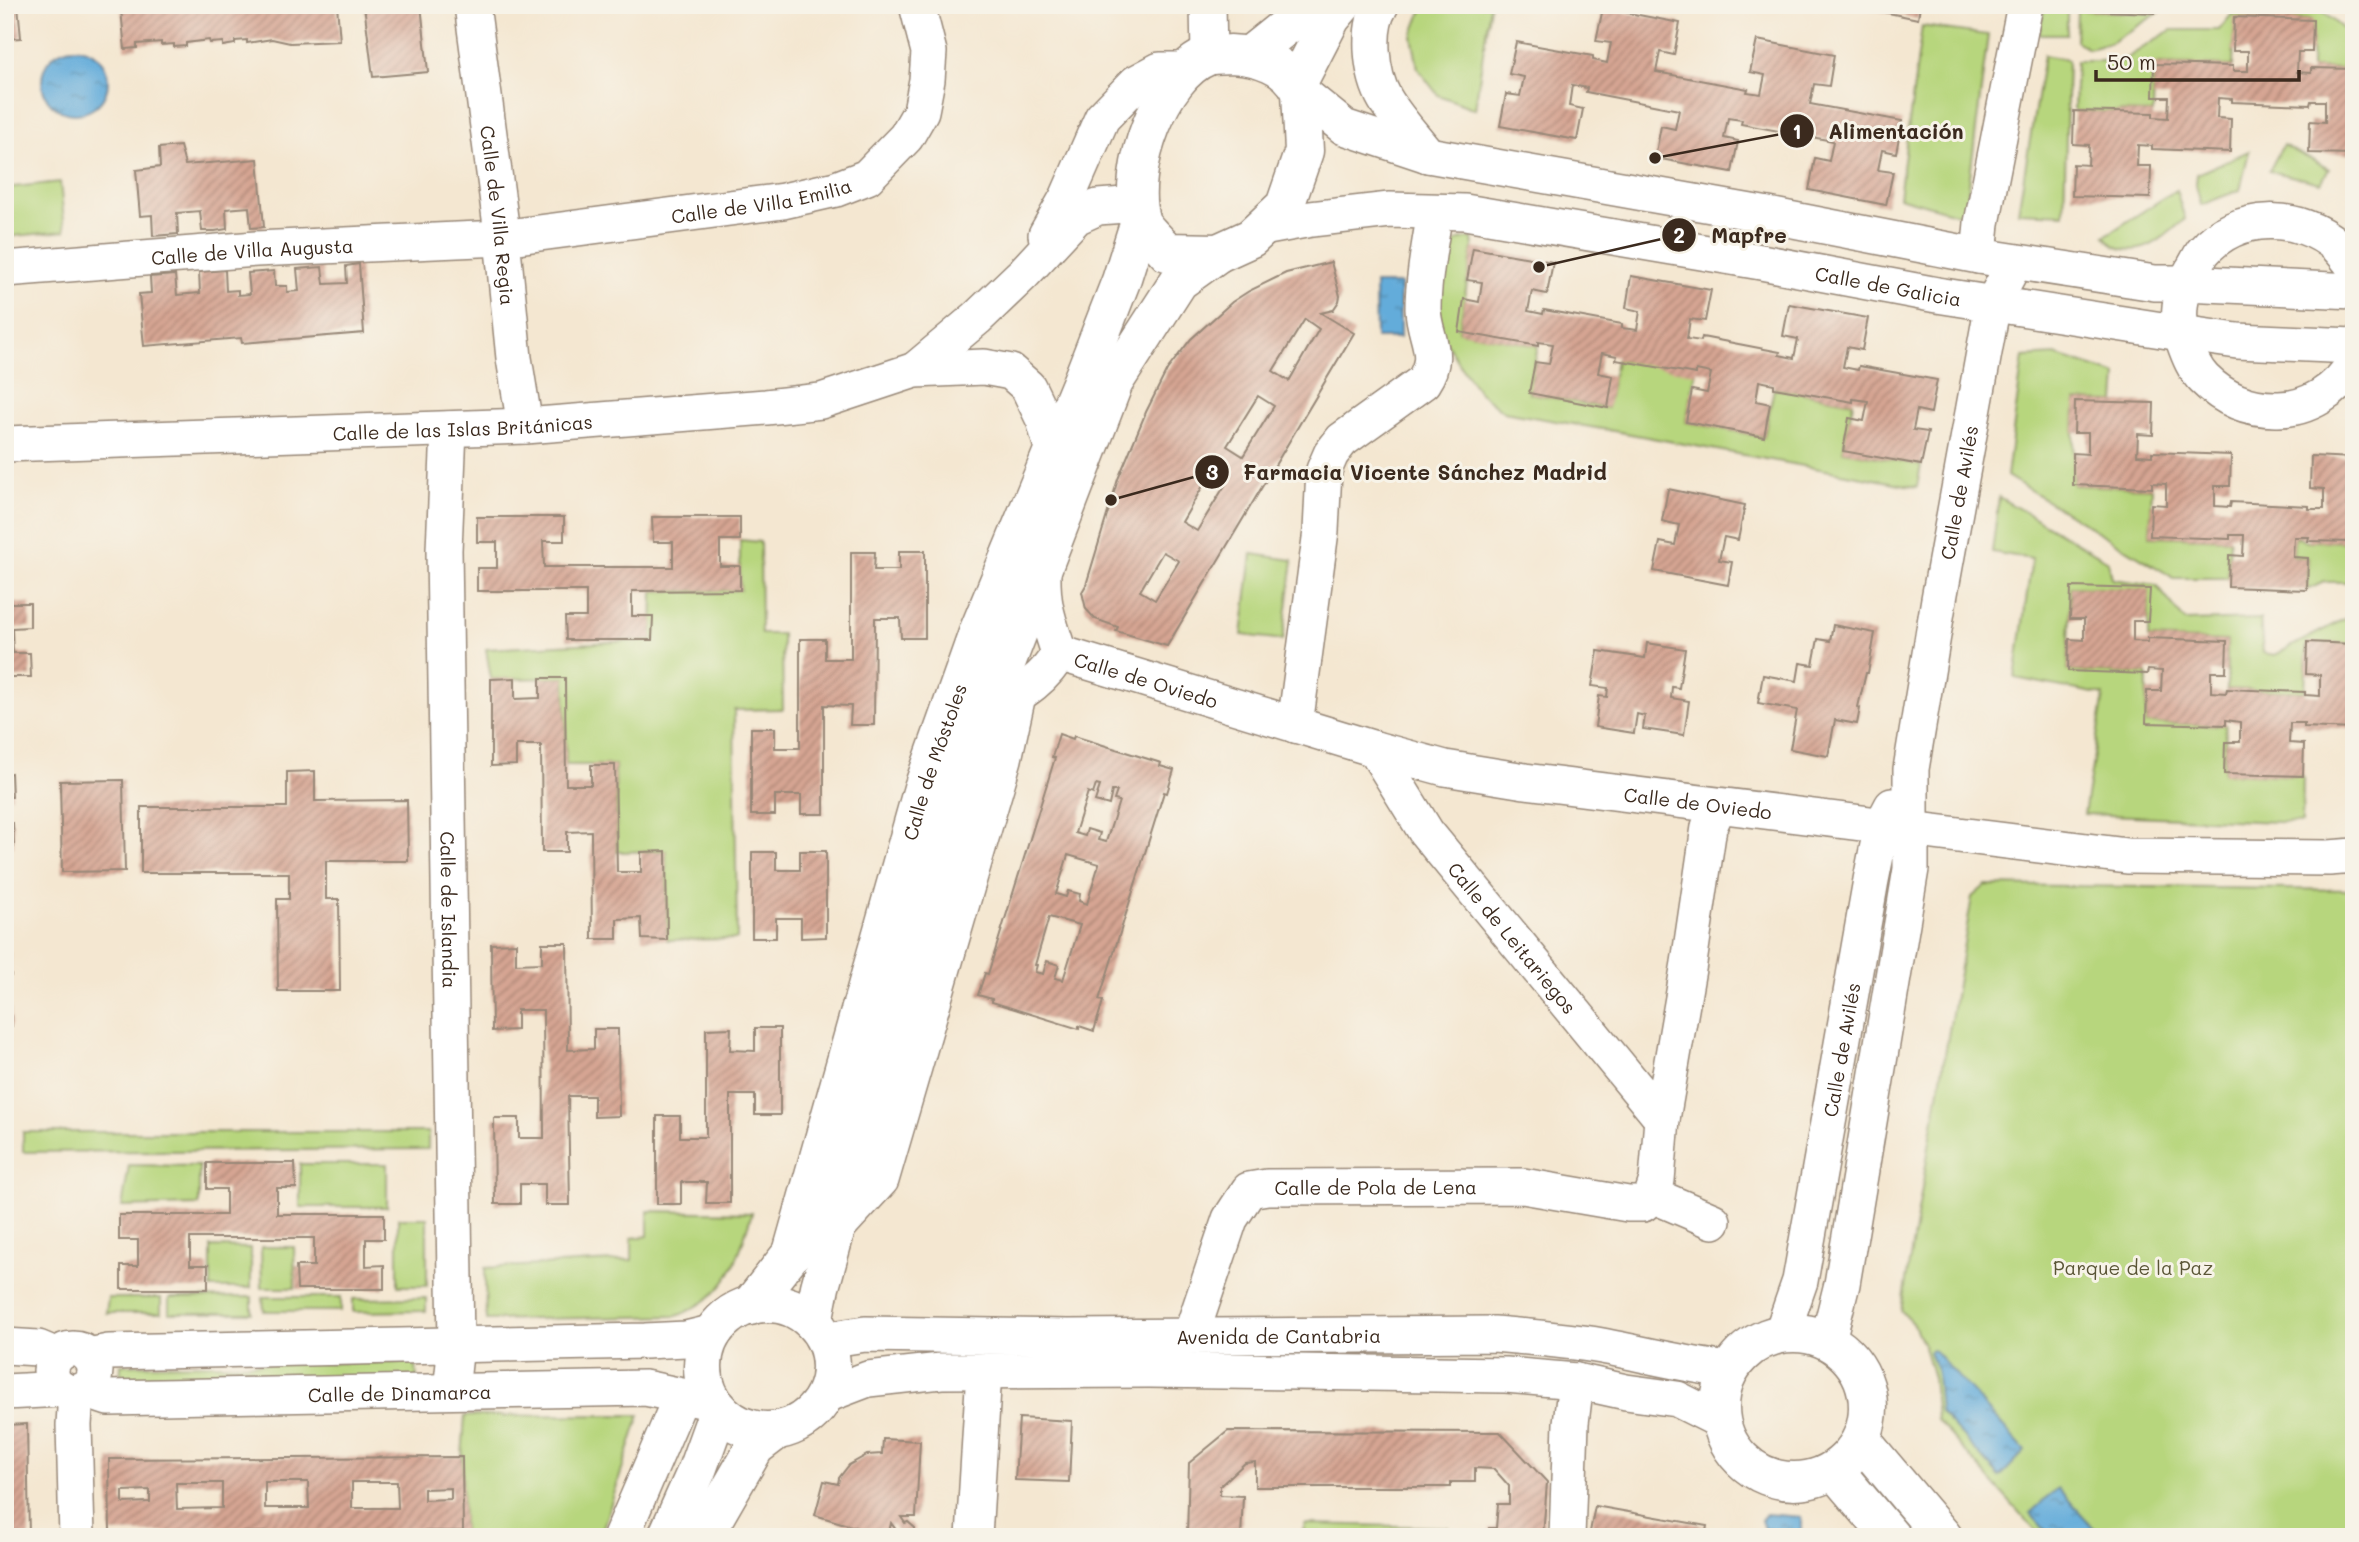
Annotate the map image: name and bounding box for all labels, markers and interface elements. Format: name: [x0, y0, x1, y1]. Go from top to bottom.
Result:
scale bar: [2096, 38, 2300, 82]
text: 50 m: [2107, 48, 2156, 75]
callout: Alimentación: [1780, 110, 1978, 152]
text: 1: [1792, 117, 1802, 144]
text: Alimentación: [1828, 117, 1964, 144]
street label: Calle de Villa Regia: [475, 124, 521, 306]
street label: Calle de Villa Emilia: [670, 172, 855, 228]
callout: Mapfre: [1662, 214, 1800, 256]
text: 2: [1673, 221, 1685, 248]
text: Mapfre: [1711, 221, 1787, 248]
street label: Calle de Villa Augusta: [150, 232, 354, 270]
street label: Calle de Galicia: [1813, 260, 1963, 311]
street label: Calle de las Islas Británicas: [332, 408, 594, 445]
street label: Calle de Avilés: [1934, 423, 1983, 562]
callout: Farmacia Vicente Sánchez Madrid: [1194, 451, 1621, 493]
text: 3: [1206, 458, 1218, 485]
text: Farmacia Vicente Sánchez Madrid: [1243, 458, 1607, 485]
street label: Calle de Oviedo: [1071, 646, 1221, 713]
street label: Calle de Móstoles: [896, 680, 972, 843]
street label: Calle de Oviedo: [1622, 781, 1773, 824]
street label: Calle de Islandia: [436, 831, 463, 989]
street label: Calle de Leitariegos: [1443, 856, 1583, 1019]
street label: Calle de Avilés: [1817, 980, 1865, 1119]
street label: Calle de Pola de Lena: [1274, 1174, 1477, 1199]
park label: Parque de la Paz: [2053, 1255, 2213, 1280]
street label: Avenida de Cantabria: [1176, 1322, 1381, 1349]
street label: Calle de Dinamarca: [308, 1378, 492, 1407]

